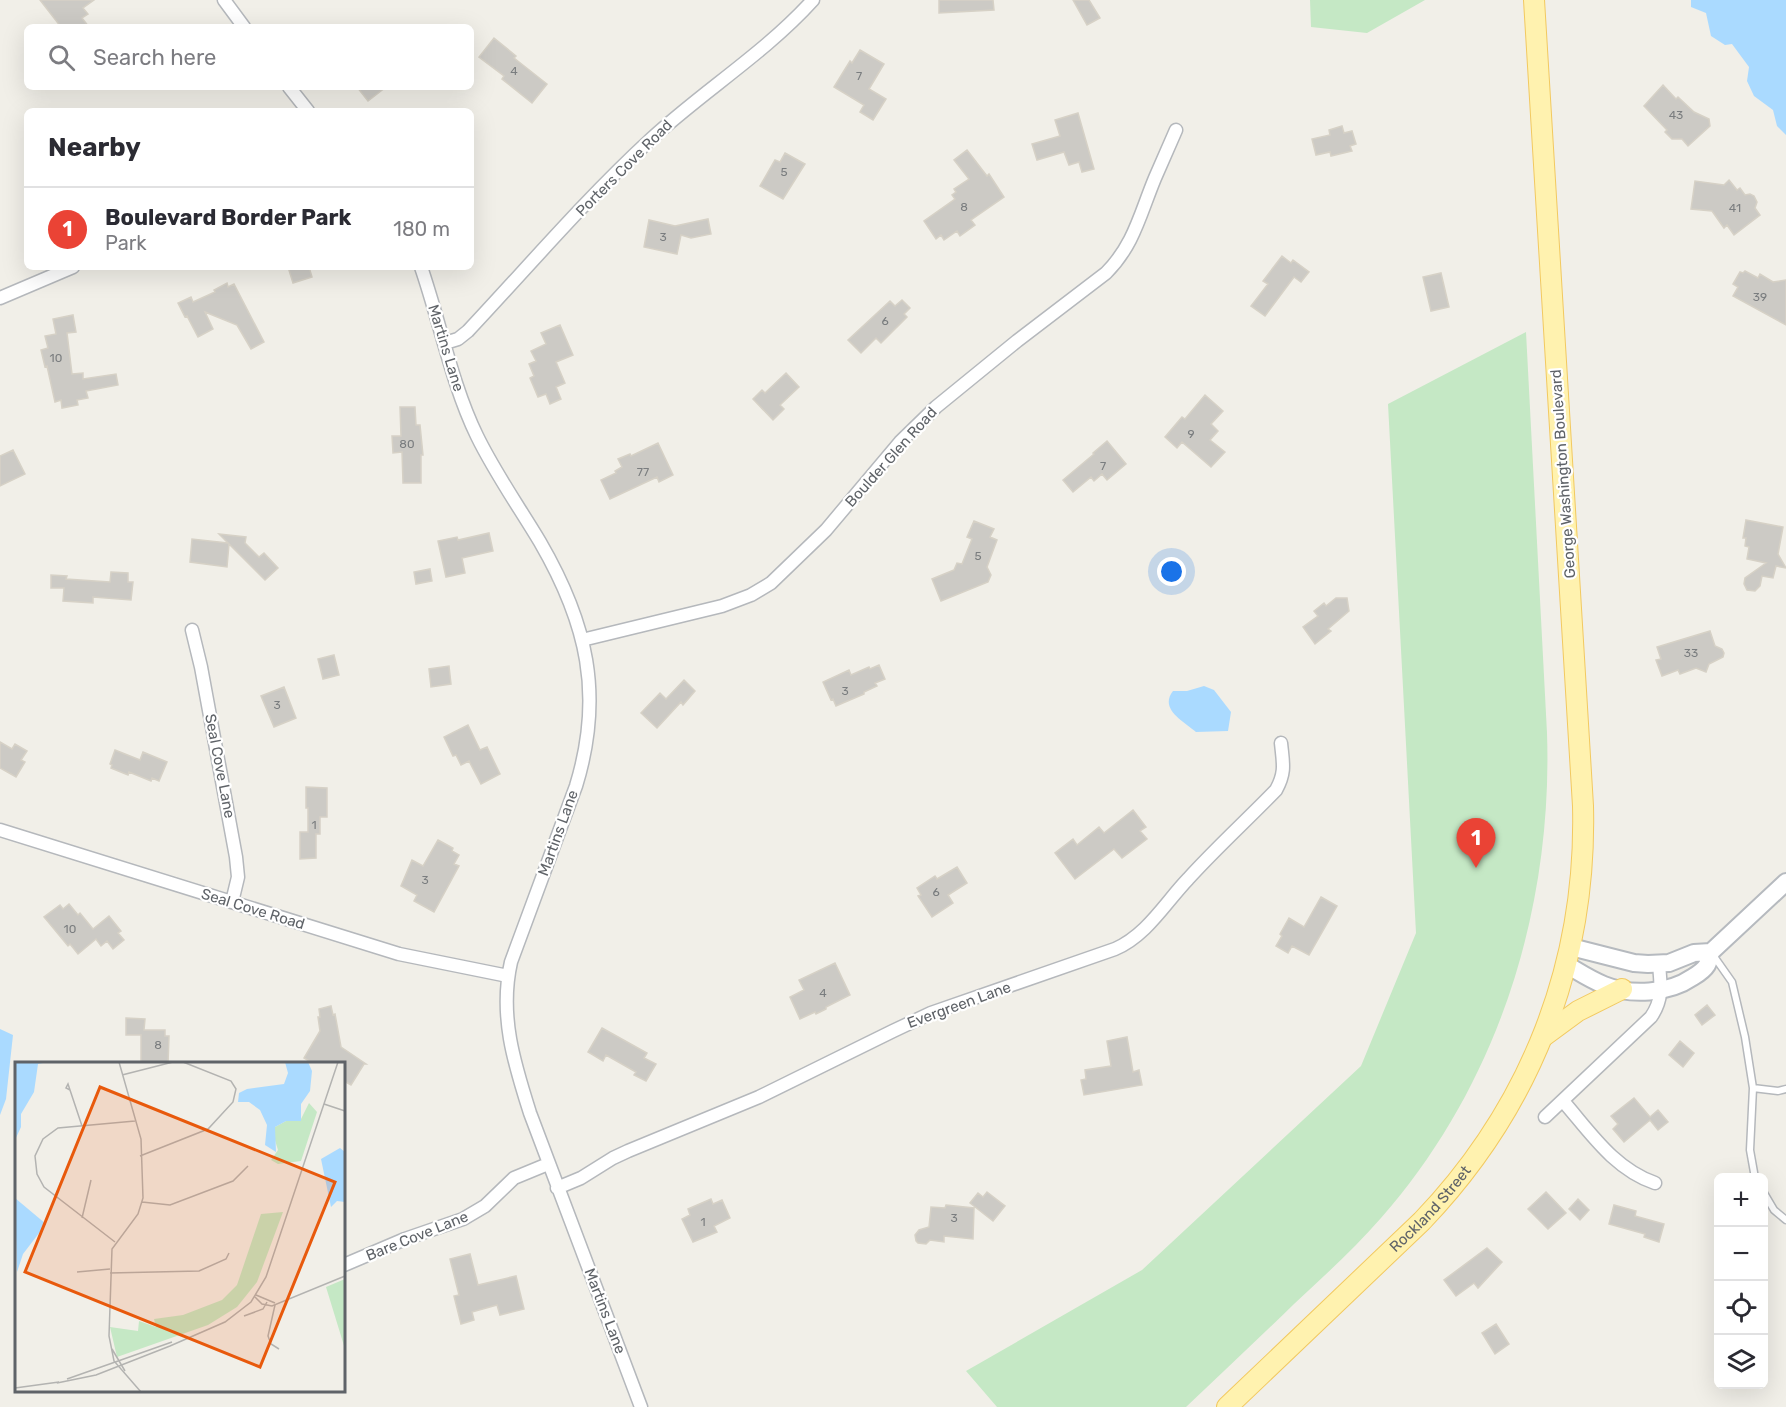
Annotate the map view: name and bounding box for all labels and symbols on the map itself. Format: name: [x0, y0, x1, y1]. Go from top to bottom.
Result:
house number: 4: [510, 64, 518, 78]
house number: 7: [856, 69, 862, 83]
house number: 43: [1669, 108, 1683, 122]
street label: Porters Cove Road: [572, 116, 676, 220]
house number: 5: [780, 165, 788, 179]
house number: 8: [960, 200, 968, 214]
house number: 41: [1729, 201, 1741, 215]
house number: 3: [659, 230, 667, 244]
house number: 39: [1753, 290, 1767, 304]
street label: Martins Lane: [424, 302, 468, 394]
house number: 6: [881, 314, 889, 328]
house number: 10: [50, 351, 62, 365]
street label: George Washington Boulevard: [1547, 369, 1579, 579]
street label: Boulder Glen Road: [841, 403, 941, 511]
house number: 9: [1187, 427, 1195, 441]
house number: 80: [399, 437, 415, 451]
house number: 7: [1100, 459, 1106, 473]
house number: 77: [637, 465, 649, 479]
house number: 5: [974, 549, 982, 563]
your location: [1157, 557, 1186, 586]
house number: 33: [1684, 646, 1698, 660]
house number: 3: [841, 684, 849, 698]
house number: 3: [273, 698, 281, 712]
street label: Seal Cove Lane: [201, 712, 239, 820]
street label: Martins Lane: [534, 788, 582, 878]
house number: 1: [311, 818, 317, 832]
pin: 1: [1456, 818, 1496, 868]
house number: 3: [421, 873, 429, 887]
street label: Seal Cove Road: [199, 885, 307, 933]
house number: 6: [932, 885, 940, 899]
house number: 10: [64, 922, 76, 936]
street label: Evergreen Lane: [905, 978, 1013, 1032]
house number: 4: [819, 986, 827, 1000]
house number: 8: [154, 1038, 162, 1052]
inset map: [15, 1062, 345, 1392]
street label: Rockland Street: [1386, 1162, 1475, 1256]
street label: Bare Cove Lane: [363, 1207, 471, 1265]
house number: 3: [950, 1211, 958, 1225]
house number: 1: [700, 1215, 706, 1229]
street label: Martins Lane: [580, 1266, 630, 1356]

